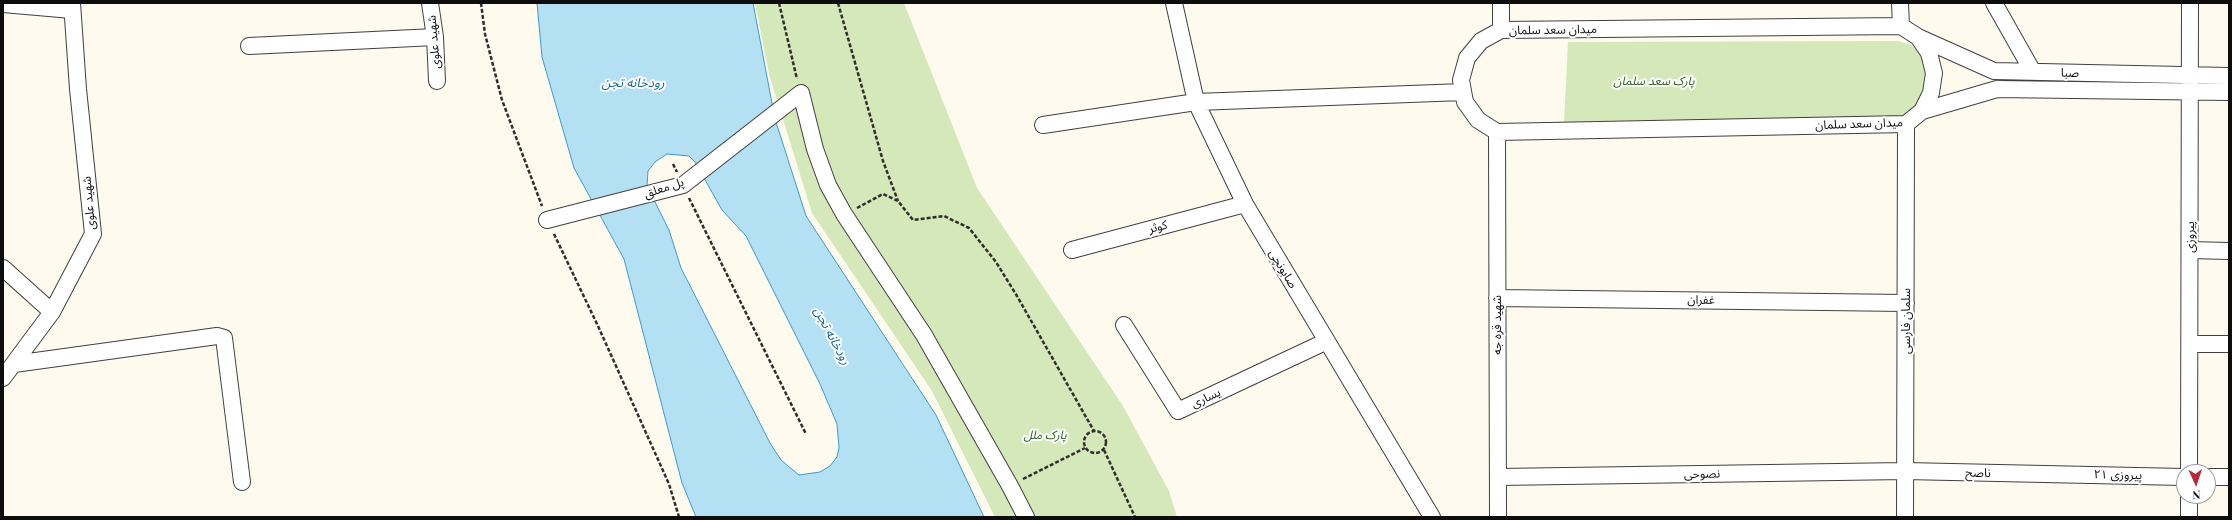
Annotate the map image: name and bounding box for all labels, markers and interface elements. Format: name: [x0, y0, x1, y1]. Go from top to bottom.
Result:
street label: شهید علوی: [424, 15, 444, 69]
street label: میدان سعد سلمان: [1509, 22, 1597, 38]
street label: صبا: [2061, 66, 2079, 80]
park label: پارک سعد سلمان: [1613, 74, 1695, 88]
water label: رودخانه تجن: [602, 75, 664, 91]
street label: میدان سعد سلمان: [1815, 115, 1903, 133]
street label: پل معلق: [642, 175, 686, 201]
street label: شهید علوی: [79, 176, 99, 230]
street label: کوثر: [1147, 218, 1169, 236]
street label: پیروزی: [2183, 221, 2197, 253]
street label: صابونچی: [1266, 247, 1300, 291]
street label: سلمان فارسی: [1899, 288, 1913, 354]
street label: غفران: [1687, 293, 1715, 307]
street label: شهید قره جه: [1490, 295, 1504, 355]
water label: رودخانه تجن: [810, 305, 854, 367]
street label: یساری: [1189, 385, 1223, 411]
park label: پارک ملل: [1023, 428, 1067, 442]
north arrow: [2176, 464, 2216, 504]
street label: نصوحی: [1684, 466, 1720, 482]
street label: ناصح: [1965, 466, 1991, 480]
street label: پیروزی ٢١: [2094, 467, 2142, 483]
text: N: [2192, 488, 2201, 503]

